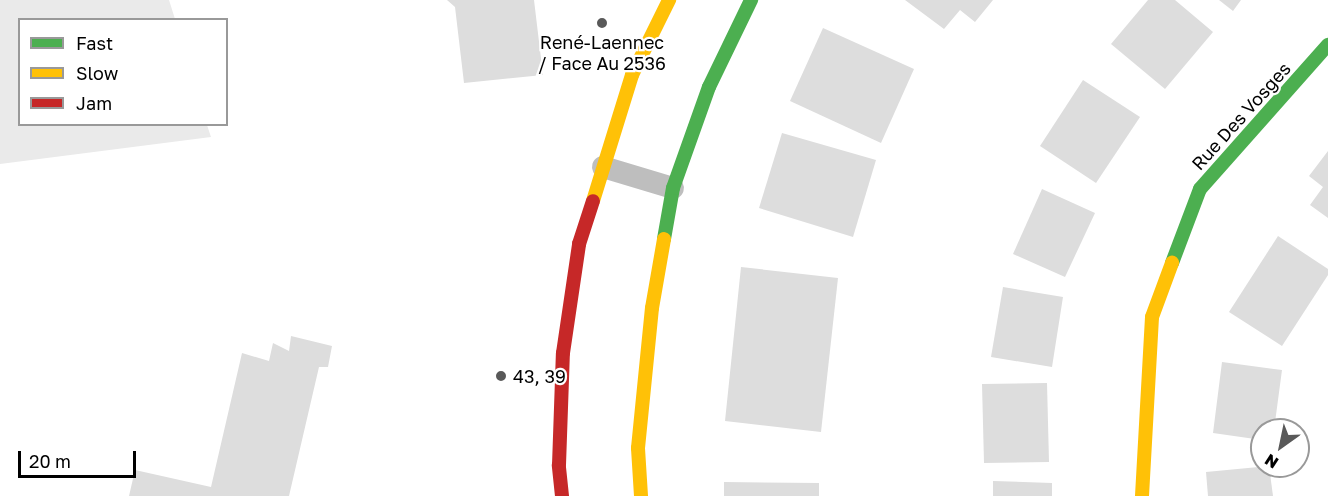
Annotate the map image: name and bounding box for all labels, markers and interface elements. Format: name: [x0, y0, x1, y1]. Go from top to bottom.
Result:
marker: René-Laennec / Face Au 2536: [595, 16, 609, 30]
legend: [18, 18, 228, 126]
text: Fast: [76, 32, 113, 54]
place label: René-Laennec / Face Au 2536: [538, 32, 666, 74]
street label: Rue Des Vosges: [1187, 58, 1295, 174]
text: Slow: [76, 62, 118, 84]
text: Jam: [76, 92, 112, 114]
place label: 43, 39: [513, 365, 566, 387]
marker: 43, 39: [494, 369, 508, 383]
north arrow: [1250, 418, 1310, 478]
scale bar: [21, 439, 140, 477]
text: 20 m: [29, 450, 71, 472]
text: N: [1261, 450, 1282, 473]

